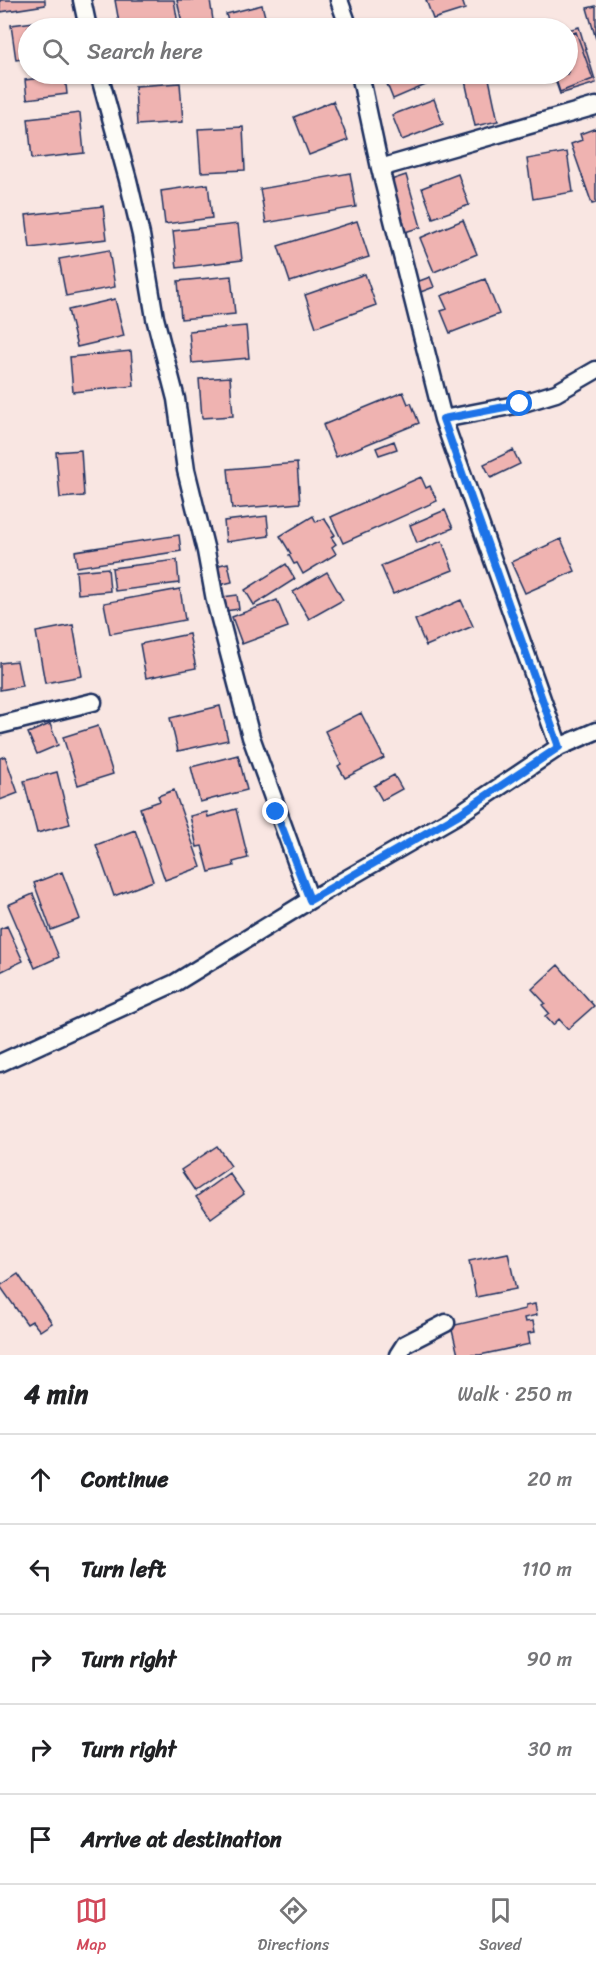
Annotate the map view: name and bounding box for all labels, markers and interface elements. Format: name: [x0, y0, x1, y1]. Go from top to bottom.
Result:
search box: [18, 18, 578, 84]
text: Search here: [87, 32, 203, 71]
icon: search: [39, 35, 72, 68]
route start: [506, 390, 532, 416]
route end: [262, 798, 288, 824]
text: 4 min: [24, 1371, 88, 1417]
text: Walk · 250 m: [458, 1377, 572, 1412]
text: Continue: [81, 1460, 169, 1499]
text: 20 m: [527, 1462, 572, 1497]
icon: ahead: [24, 1463, 57, 1496]
text: Turn left: [81, 1550, 166, 1589]
text: 110 m: [522, 1552, 572, 1587]
icon: left: [24, 1553, 57, 1586]
text: Turn right: [81, 1640, 176, 1679]
text: 90 m: [527, 1642, 572, 1677]
icon: right: [24, 1643, 57, 1676]
text: Turn right: [81, 1730, 176, 1769]
text: 30 m: [528, 1732, 572, 1767]
icon: right: [24, 1733, 57, 1766]
text: Arrive at destination: [81, 1820, 282, 1859]
icon: arrive: [24, 1823, 57, 1856]
tab: Map: [75, 1894, 108, 1959]
tab: Directions: [258, 1894, 329, 1959]
tab: Saved: [479, 1894, 521, 1959]

